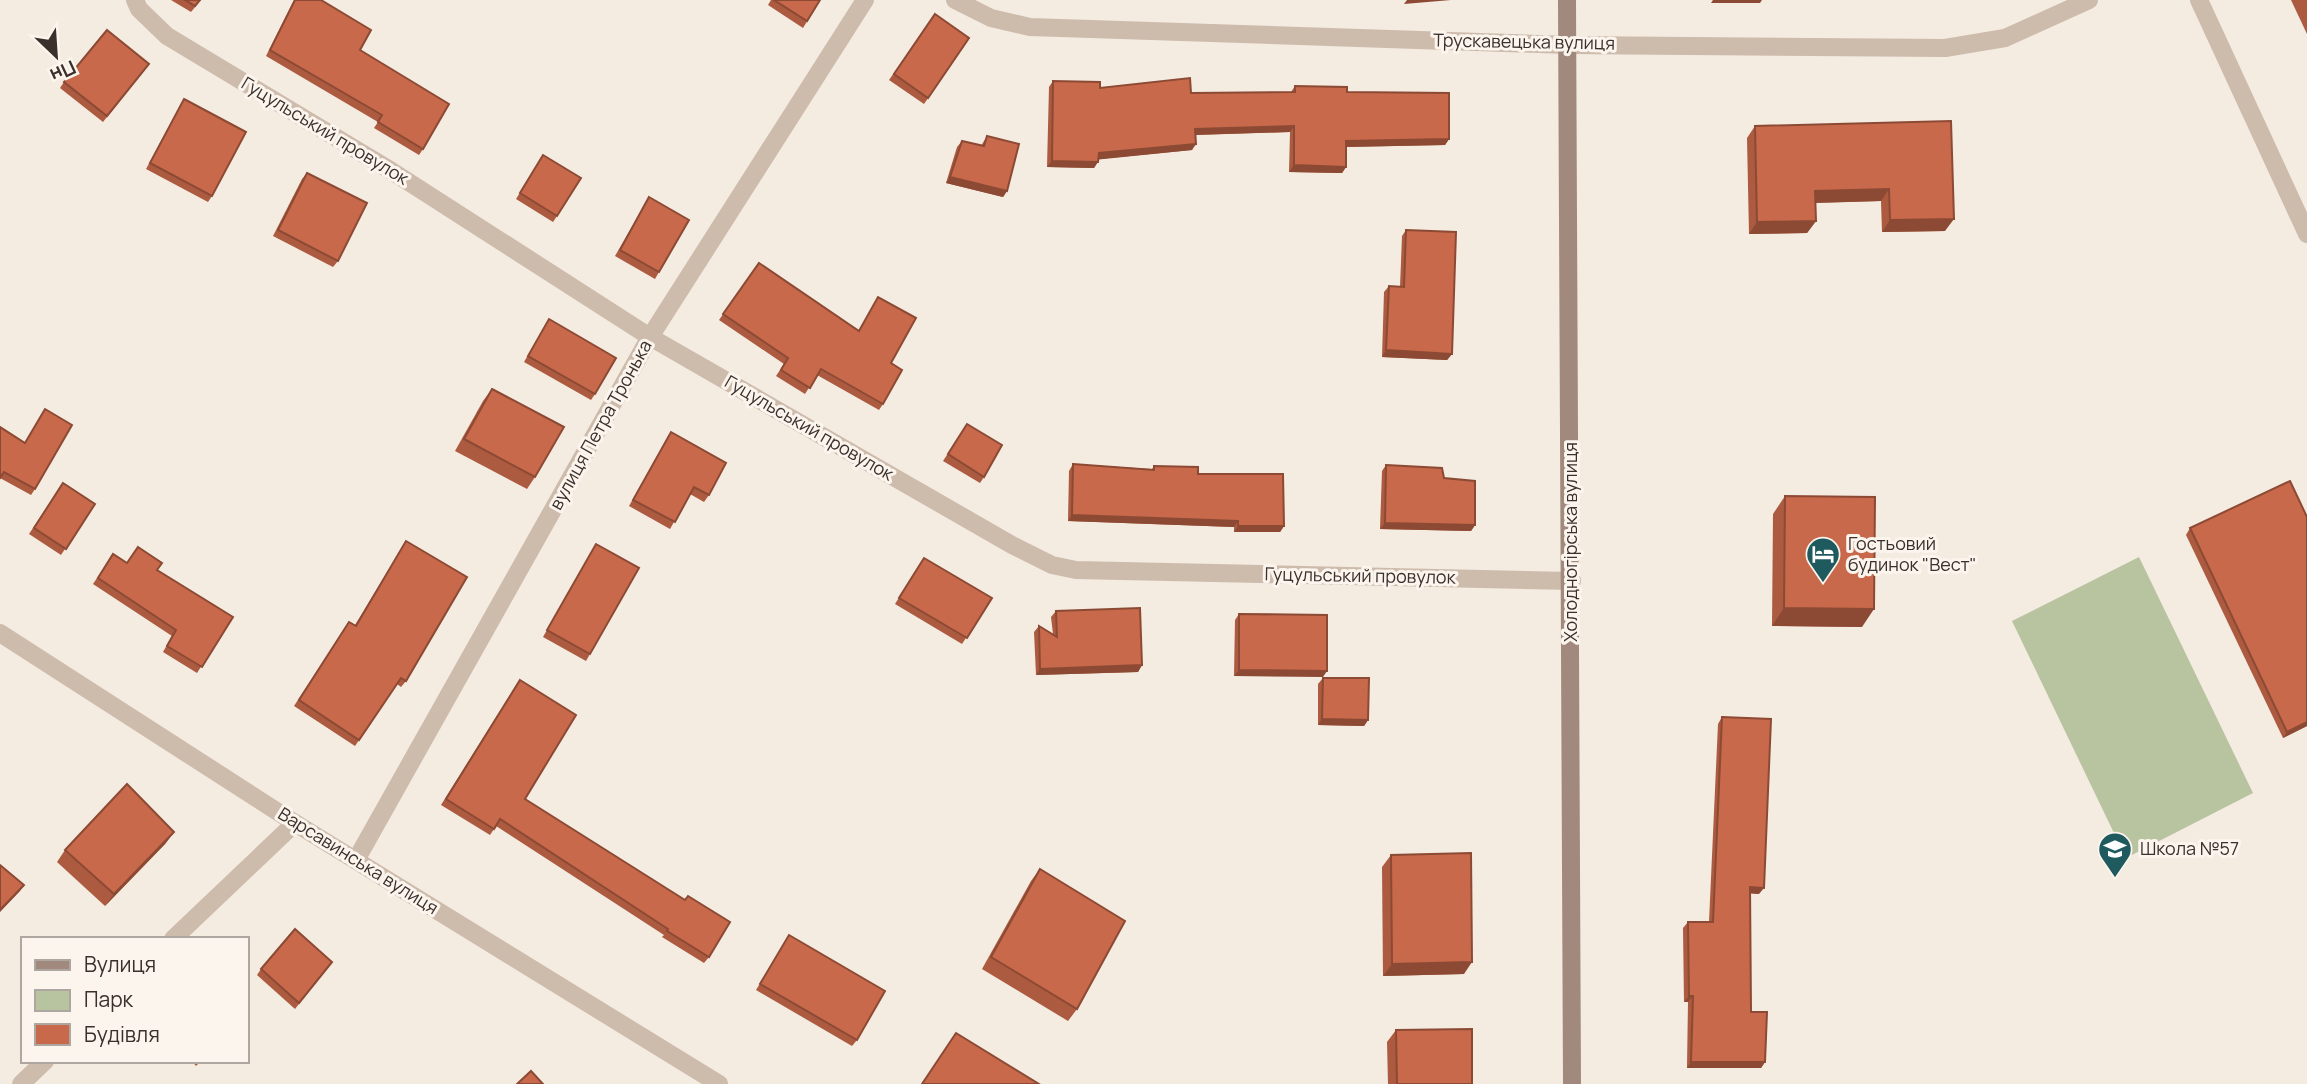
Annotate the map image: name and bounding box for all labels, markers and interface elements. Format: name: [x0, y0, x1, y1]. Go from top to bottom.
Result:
north arrow: [21, 21, 91, 91]
street label: Трускавецька вулиця: [1433, 27, 1615, 55]
text: Пн: [46, 54, 80, 89]
street label: Гуцульський провулок: [238, 71, 414, 190]
street label: вулиця Петра Тронька: [543, 335, 657, 514]
street label: Гуцульський провулок: [721, 369, 899, 486]
street label: Холодногірська вулиця: [1558, 442, 1582, 642]
place label: Гостьовий будинок "Вест": [1848, 531, 1977, 576]
hotel icon: Гостьовий будинок "Вест": [1804, 535, 1842, 584]
street label: Гуцульський провулок: [1264, 561, 1457, 589]
street label: Варсавинська вулиця: [274, 801, 443, 919]
school or university icon: Школа №57: [2096, 830, 2134, 879]
place label: Школа №57: [2140, 836, 2239, 860]
legend: [21, 937, 248, 1063]
text: Вулиця: [84, 950, 156, 978]
text: Парк: [84, 985, 134, 1013]
text: Будівля: [84, 1020, 160, 1048]

